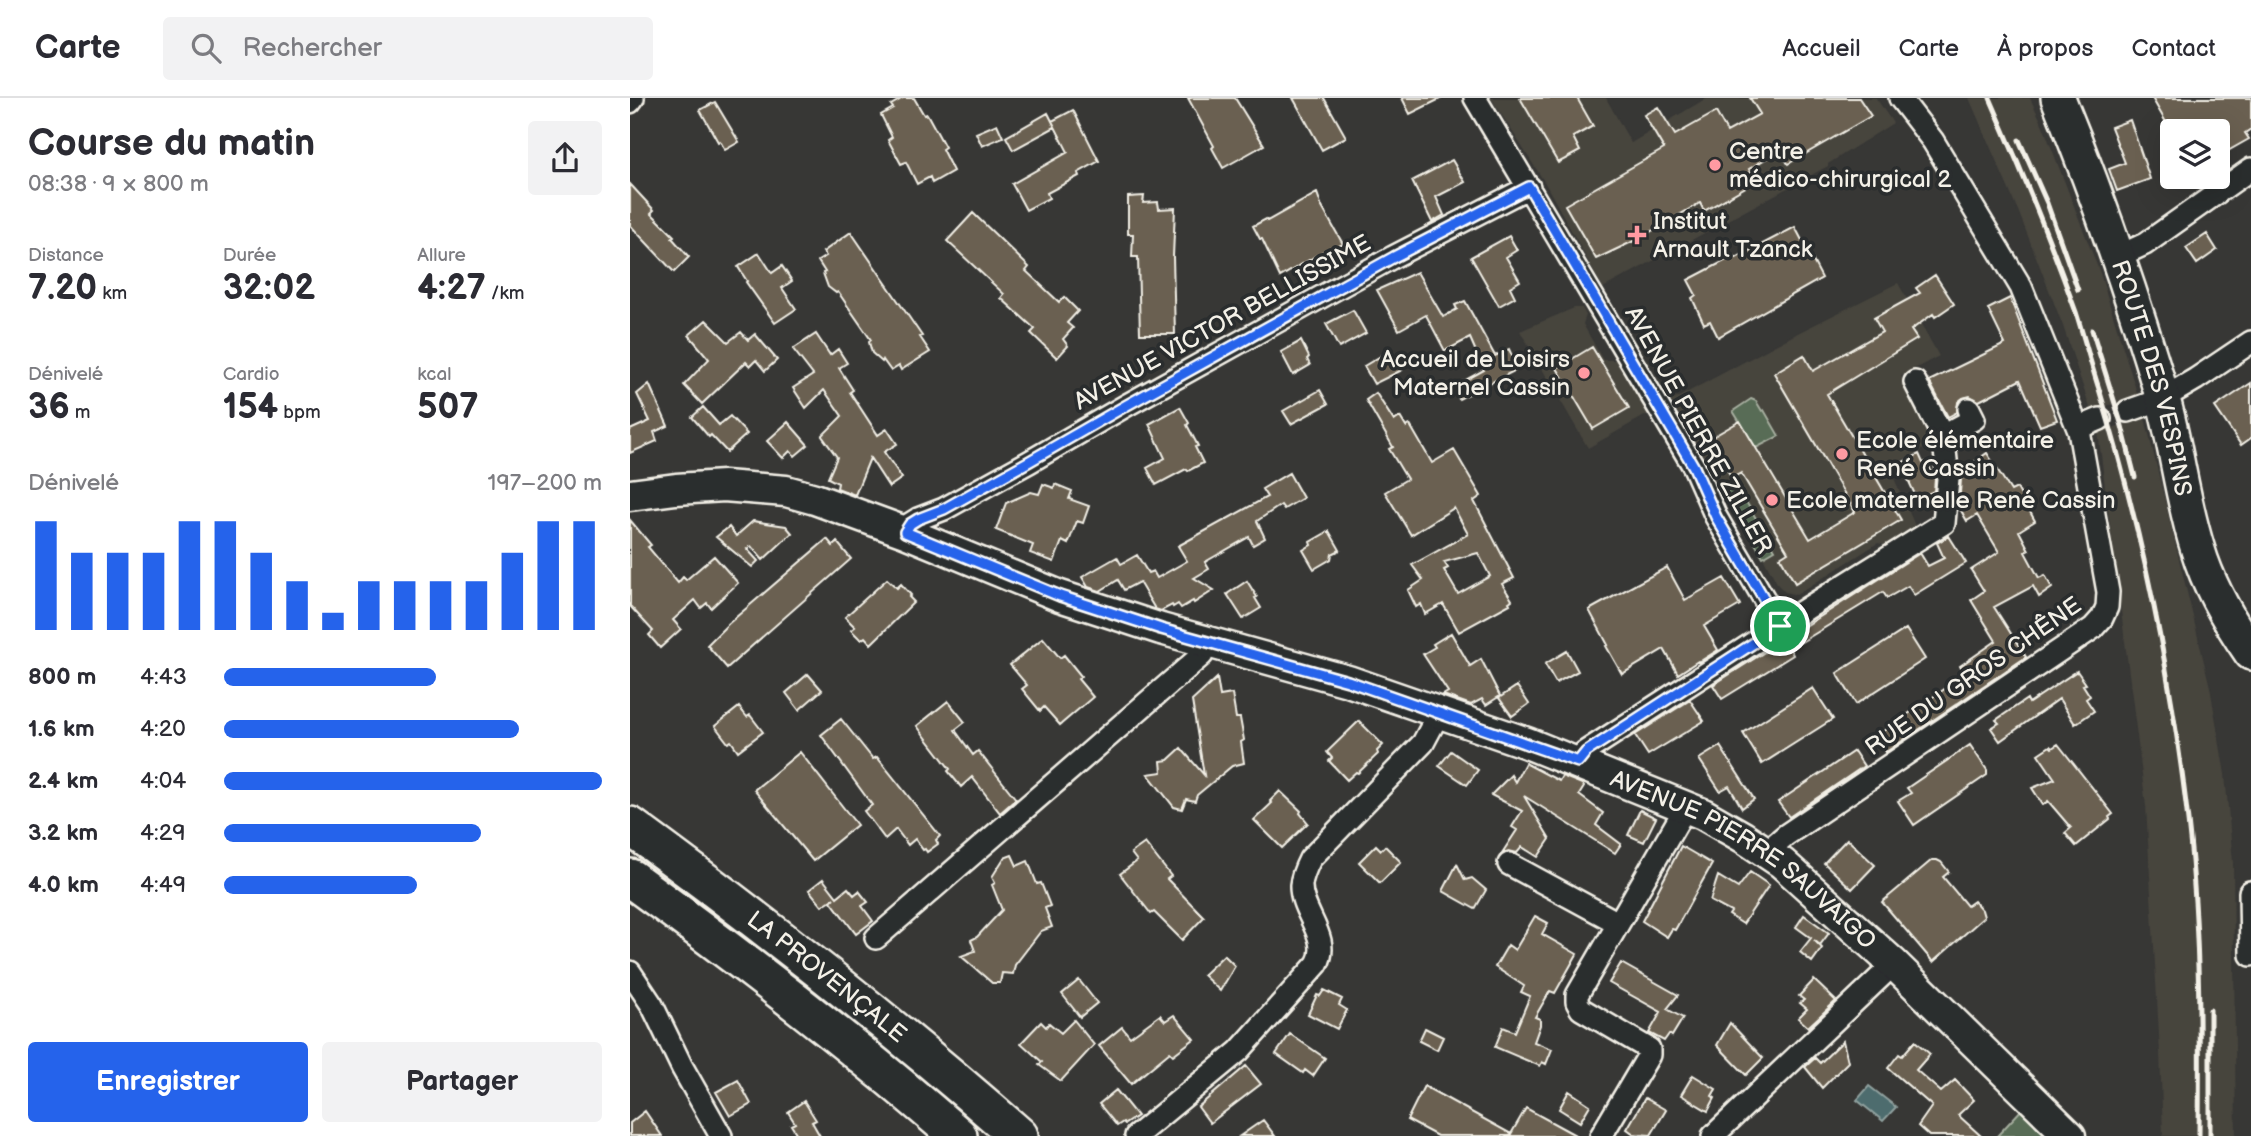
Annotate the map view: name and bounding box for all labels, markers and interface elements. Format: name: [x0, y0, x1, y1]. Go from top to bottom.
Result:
search box: [163, 17, 653, 80]
text: Carte: [35, 28, 121, 68]
icon: search: [187, 29, 225, 67]
text: Rechercher: [243, 33, 382, 64]
text: Accueil: [1782, 34, 1861, 63]
text: Carte: [1899, 34, 1959, 63]
text: À propos: [1997, 34, 2093, 63]
text: Contact: [2131, 34, 2216, 63]
map controls: [2160, 119, 2230, 189]
button: layers: [2160, 119, 2230, 189]
text: Course du matin: [28, 121, 315, 166]
button: share: [528, 121, 602, 195]
place label: Centre médico-chirurgical 2: [1729, 137, 1952, 194]
marker: Centre médico-chirurgical 2: [1707, 157, 1723, 173]
text: 08:38 · 9 × 800 m: [28, 170, 209, 198]
place label: Institut Arnault Tzanck: [1653, 207, 1813, 264]
marker: Institut Arnault Tzanck: [1627, 225, 1647, 245]
street label: AVENUE VICTOR BELLISSIME: [1069, 229, 1376, 416]
text: Distance: [28, 244, 104, 267]
text: Durée: [223, 244, 276, 267]
text: Allure: [417, 244, 466, 267]
street label: ROUTE DES VESPINS: [2105, 257, 2198, 499]
text: 7.20: [28, 267, 97, 310]
text: 32:02: [223, 267, 315, 310]
text: 4:27: [417, 267, 486, 310]
text: km: [97, 282, 127, 305]
text: /km: [486, 282, 524, 305]
street label: AVENUE PIERRE ZILLER: [1618, 301, 1779, 559]
place label: Accueil de Loisirs Maternel Cassin: [1380, 345, 1570, 402]
text: Dénivelé: [28, 363, 103, 386]
text: Cardio: [223, 363, 280, 386]
text: kcal: [417, 363, 451, 386]
marker: Accueil de Loisirs Maternel Cassin: [1576, 365, 1592, 381]
text: 36: [28, 386, 70, 429]
text: 154: [223, 386, 278, 429]
text: 507: [417, 386, 479, 429]
text: m: [70, 401, 91, 424]
text: bpm: [278, 401, 321, 424]
place label: Ecole élémentaire René Cassin: [1856, 426, 2054, 483]
marker: Ecole élémentaire René Cassin: [1834, 446, 1850, 462]
text: Dénivelé: [28, 469, 119, 497]
text: 197–200 m: [488, 469, 602, 497]
place label: Ecole maternelle René Cassin: [1786, 486, 2115, 515]
marker: Ecole maternelle René Cassin: [1764, 492, 1780, 508]
street label: RUE DU GROS CHÊNE: [1859, 590, 2087, 762]
pin: [1750, 596, 1810, 656]
icon: arrive: [1761, 607, 1799, 645]
text: 800 m: [28, 663, 96, 691]
text: 4:43: [140, 663, 187, 691]
text: 1.6 km: [28, 715, 95, 743]
text: 4:20: [140, 715, 186, 743]
street label: AVENUE PIERRE SAUVAIGO: [1606, 764, 1882, 956]
text: 2.4 km: [28, 767, 98, 795]
text: 4:04: [140, 767, 186, 795]
text: 3.2 km: [28, 819, 98, 847]
text: 4:29: [140, 819, 186, 847]
text: 4.0 km: [28, 871, 99, 899]
text: 4:49: [140, 871, 186, 899]
street label: LA PROVENÇALE: [741, 905, 912, 1049]
button: Enregistrer: [28, 1042, 308, 1122]
button: Partager: [322, 1042, 602, 1122]

